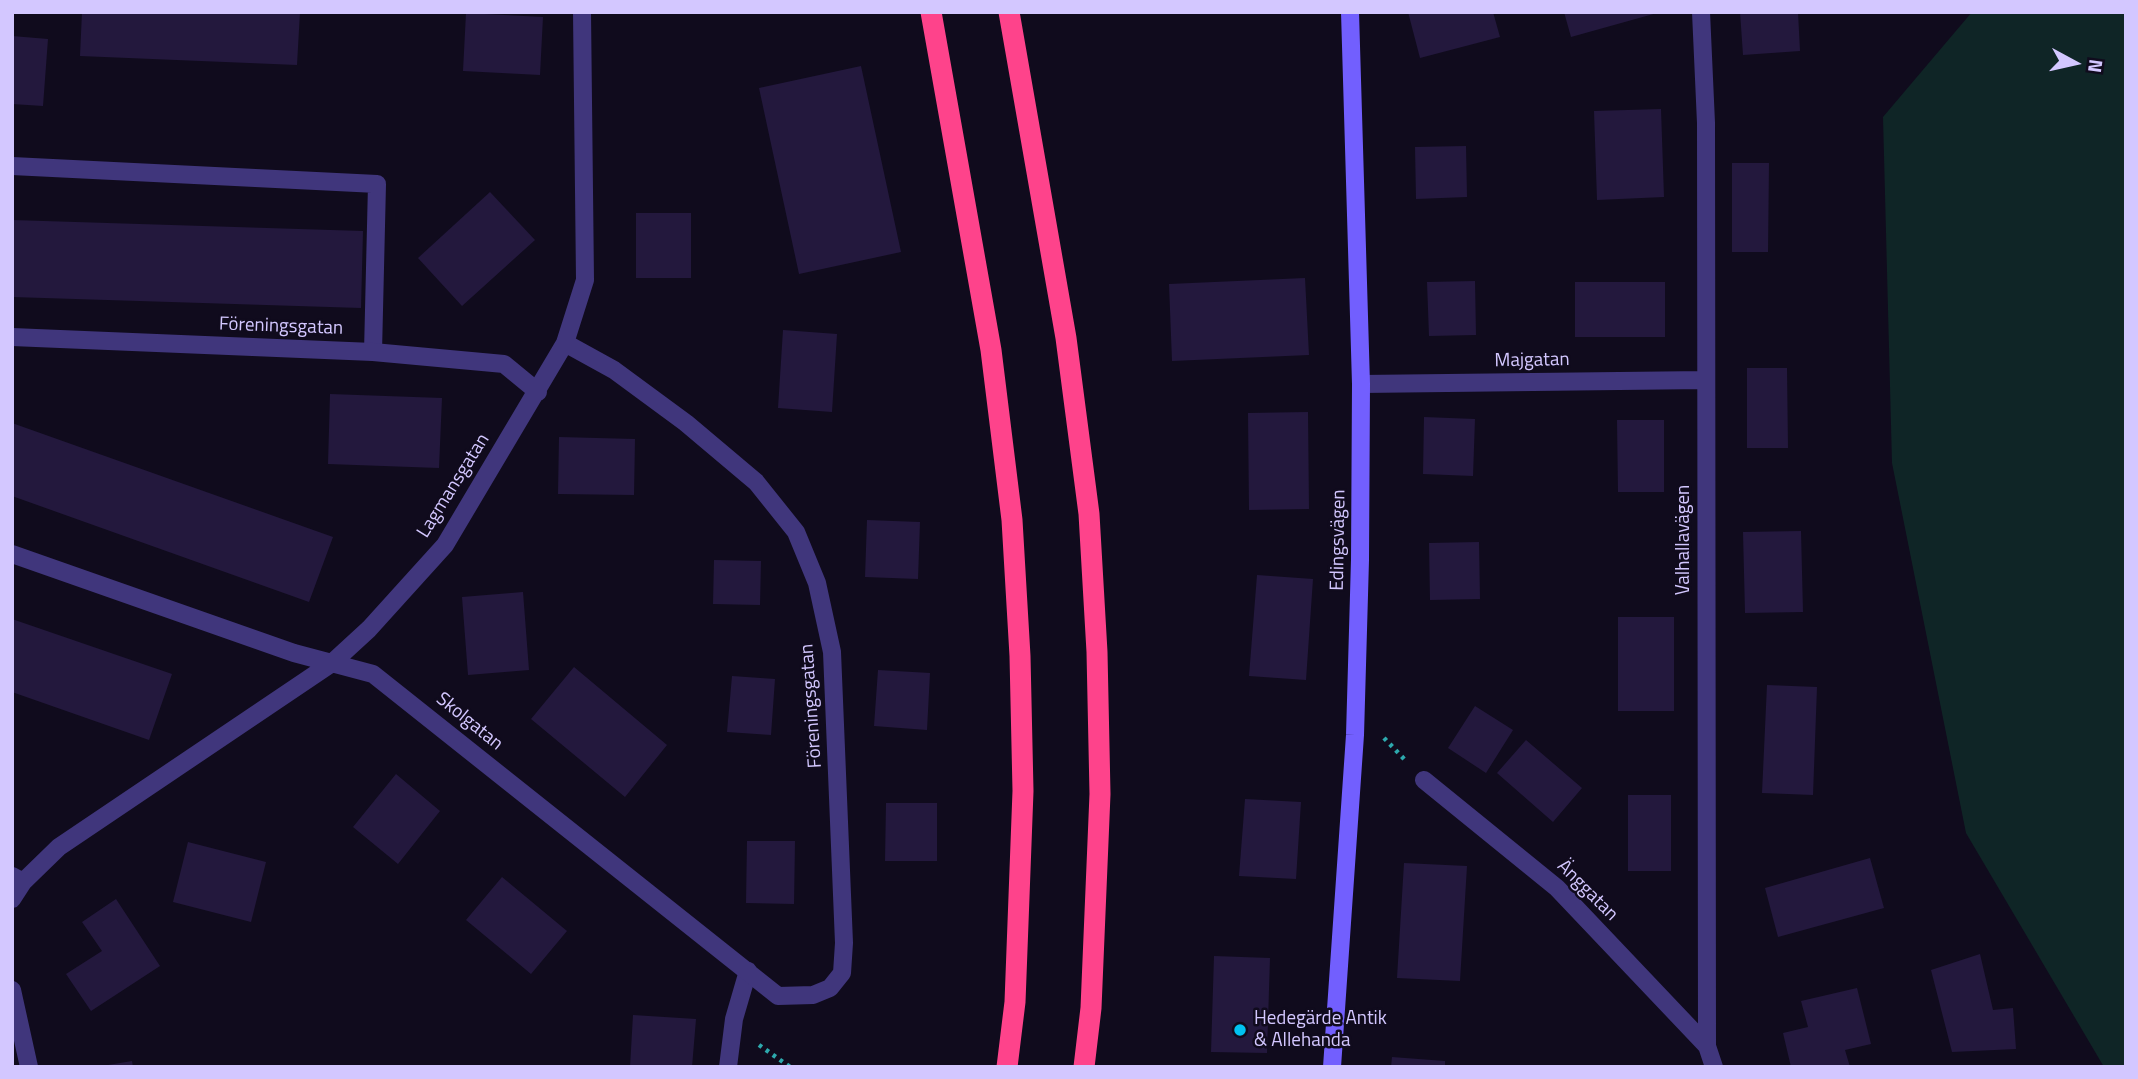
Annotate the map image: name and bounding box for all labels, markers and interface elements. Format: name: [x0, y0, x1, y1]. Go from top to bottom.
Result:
north arrow: [2040, 28, 2110, 98]
text: N: [2081, 57, 2112, 75]
street label: Föreningsgatan: [218, 313, 344, 341]
street label: Majgatan: [1494, 349, 1570, 373]
street label: Lagmansgatan: [413, 430, 495, 542]
street label: Valhallavägen: [1673, 485, 1695, 595]
street label: Edingsvägen: [1327, 489, 1351, 591]
street label: Föreningsgatan: [796, 643, 828, 769]
street label: Skolgatan: [431, 688, 507, 756]
street label: Änggatan: [1552, 856, 1622, 926]
place label: Hedegärde Antik & Allehanda: [1254, 1008, 1387, 1052]
marker: Hedegärde Antik & Allehanda: [1232, 1022, 1248, 1038]

